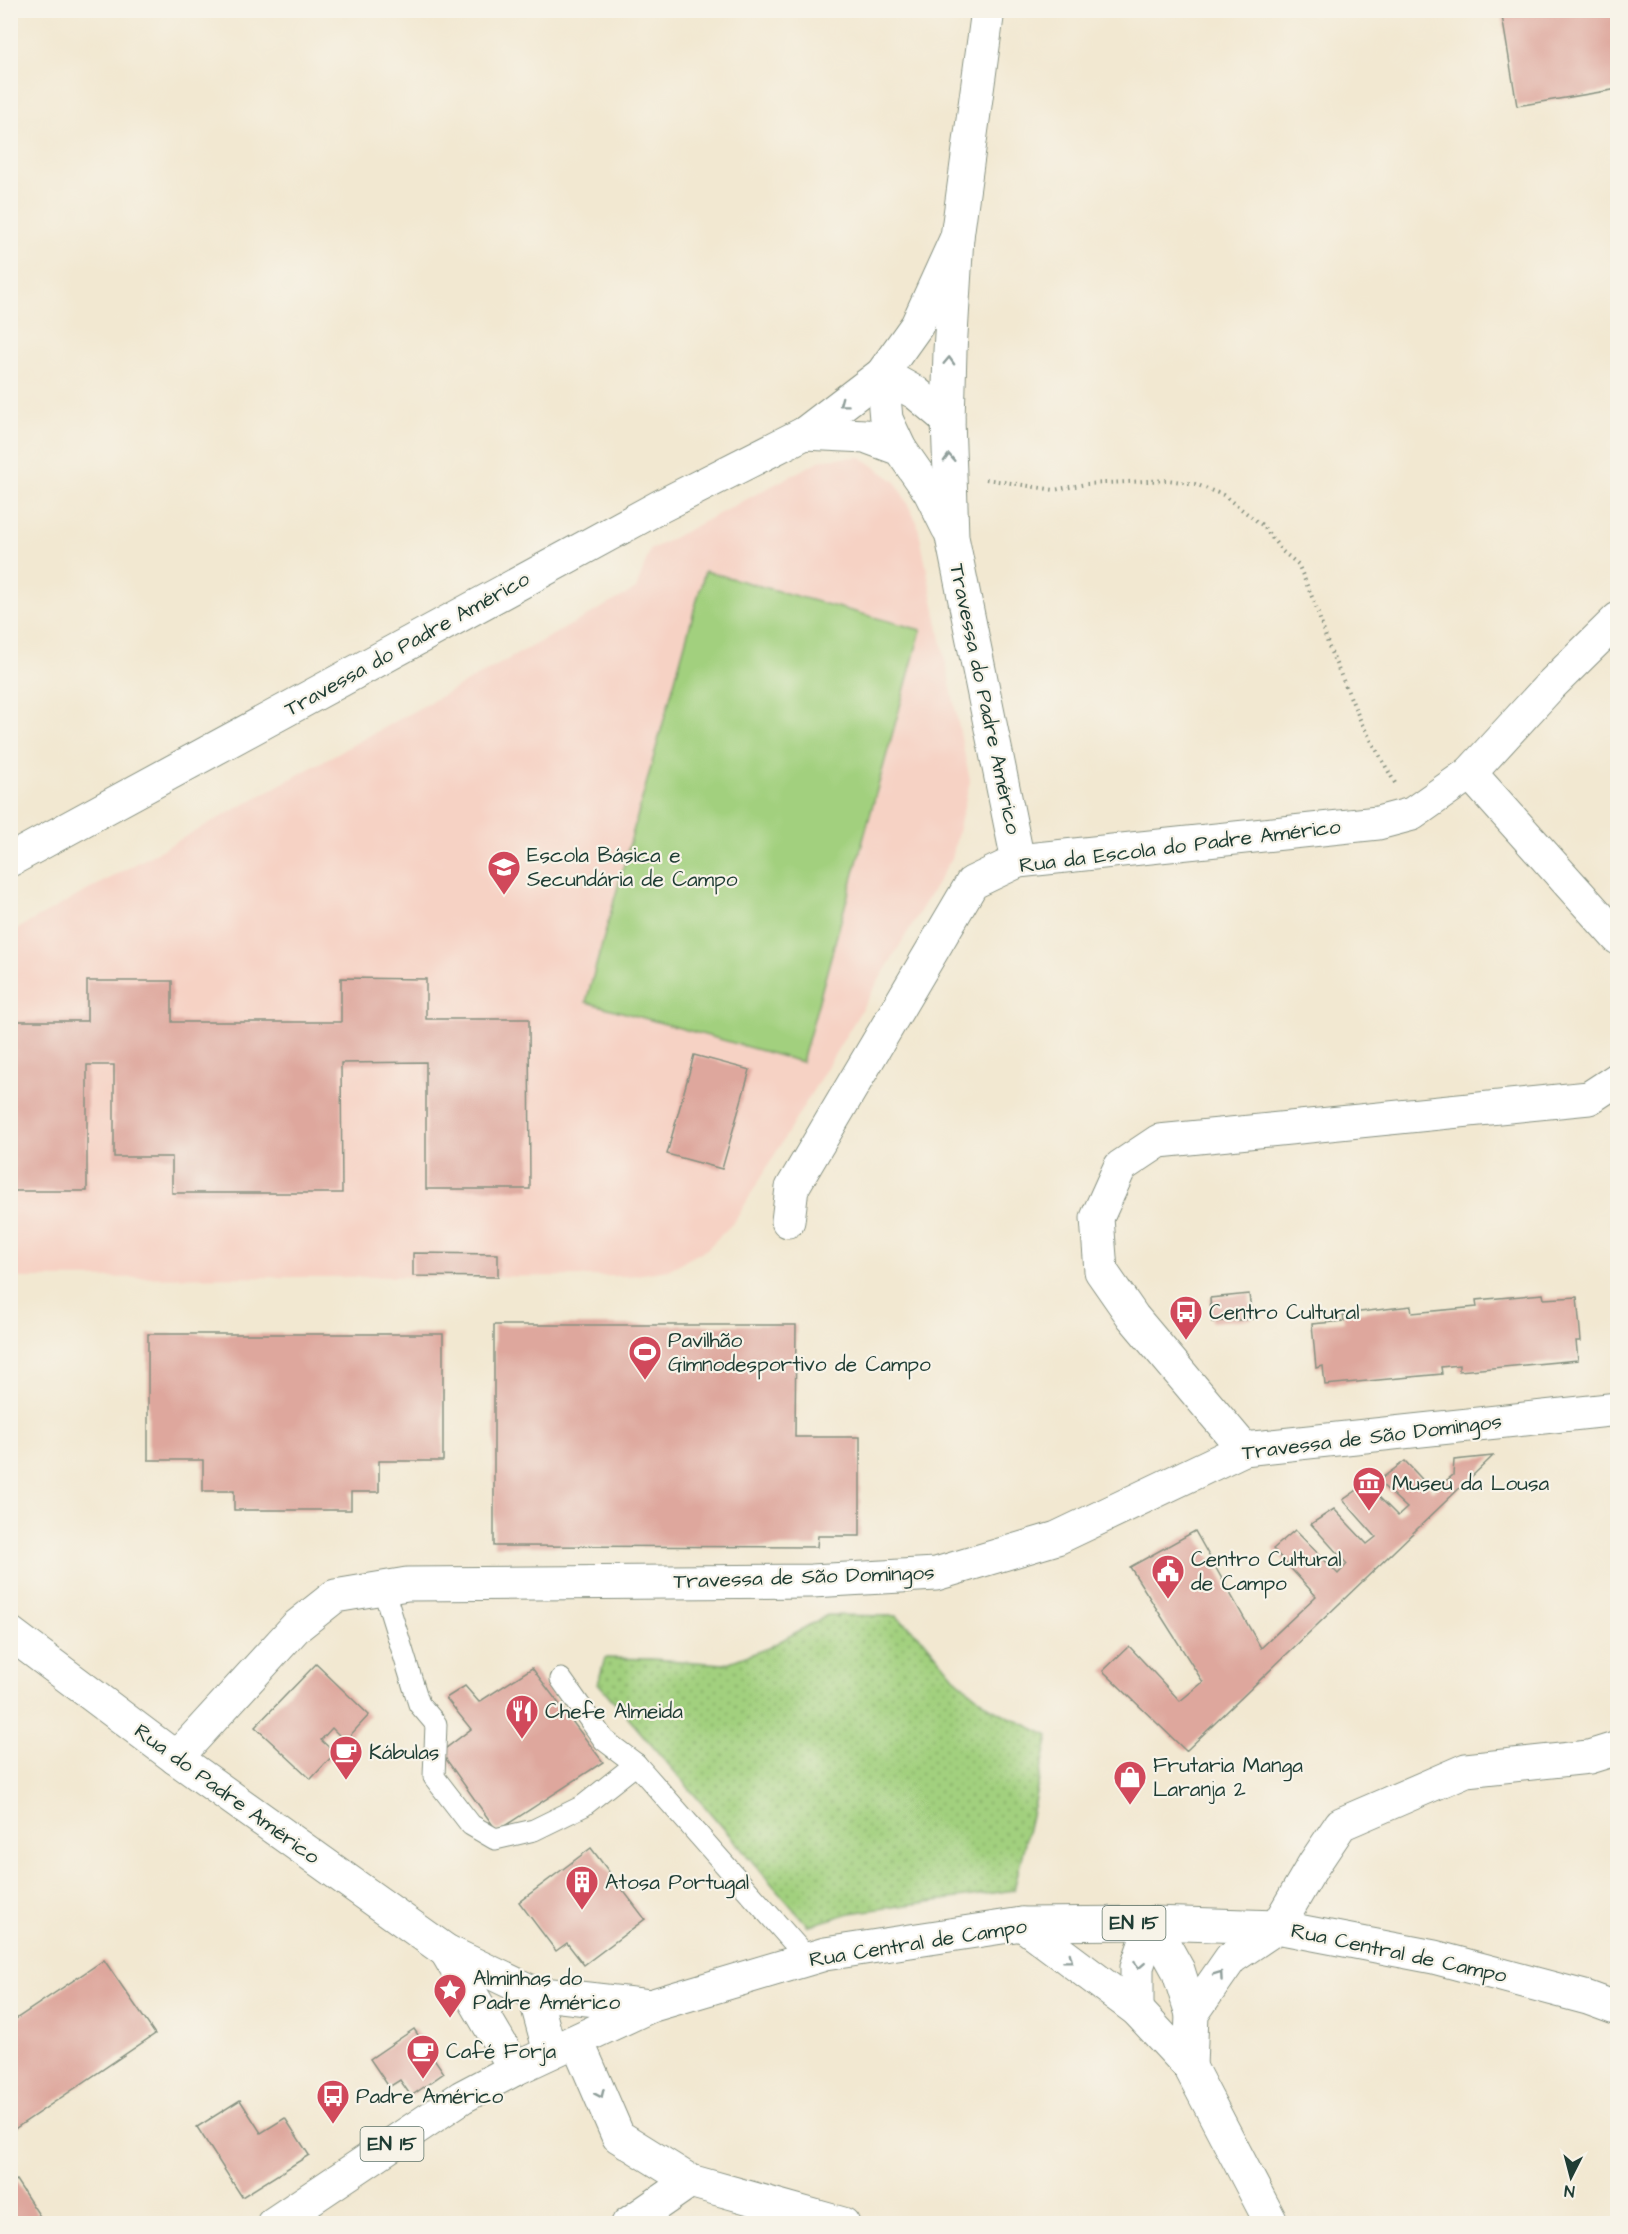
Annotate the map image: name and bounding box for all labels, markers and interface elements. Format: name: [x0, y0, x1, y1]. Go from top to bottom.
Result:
one-way arrow: [943, 357, 956, 366]
one-way arrow: [839, 396, 850, 407]
one-way arrow: [943, 453, 955, 462]
street label: Travessa do Padre Américo: [942, 561, 1028, 837]
street label: Travessa do Padre Américo: [279, 564, 535, 724]
street label: Rua da Escola do Padre Américo: [1018, 812, 1342, 880]
place label: Escola Básica e Secundária de Campo: [527, 841, 738, 895]
school or university icon: Escola Básica e Secundária de Campo: [486, 849, 522, 896]
bus stop icon: Centro Cultural: [1168, 1294, 1204, 1341]
place label: Centro Cultural: [1209, 1298, 1360, 1327]
place label: Pavilhão Gimnodesportivo de Campo: [668, 1326, 931, 1380]
sports icon: Pavilhão Gimnodesportivo de Campo: [627, 1334, 663, 1381]
street label: Travessa de São Domingos: [1241, 1407, 1504, 1469]
museum icon: Museu da Lousa: [1351, 1465, 1387, 1512]
place label: Museu da Lousa: [1392, 1469, 1549, 1498]
place label: Centro Cultural de Campo: [1191, 1545, 1342, 1599]
public building icon: Centro Cultural de Campo: [1150, 1553, 1186, 1600]
street label: Travessa de São Domingos: [673, 1558, 935, 1598]
restaurant icon: Chefe Almeida: [504, 1693, 540, 1740]
place label: Chefe Almeida: [545, 1697, 683, 1726]
street label: Rua do Padre Américo: [128, 1717, 326, 1871]
cafe icon: Kábulas: [328, 1734, 364, 1781]
place label: Kábulas: [369, 1738, 439, 1767]
place label: Frutaria Manga Laranja 2: [1153, 1751, 1303, 1804]
shop icon: Frutaria Manga Laranja 2: [1112, 1759, 1148, 1806]
building icon: Atosa Portugal: [564, 1864, 600, 1911]
place label: Atosa Portugal: [605, 1868, 749, 1899]
road number: EN 15: [1102, 1906, 1166, 1940]
street label: Rua Central de Campo: [807, 1911, 1029, 1976]
street label: Rua Central de Campo: [1288, 1916, 1510, 1991]
one-way arrow: [1063, 1952, 1074, 1963]
one-way arrow: [1133, 1960, 1146, 1970]
place label: Alminhas do Padre Américo: [473, 1964, 620, 2017]
one-way arrow: [1212, 1971, 1223, 1982]
place icon: Alminhas do Padre Américo: [432, 1972, 468, 2019]
cafe icon: Café Forja: [405, 2033, 441, 2080]
place label: Café Forja: [446, 2037, 556, 2066]
bus stop icon: Padre Américo: [315, 2078, 351, 2125]
place label: Padre Américo: [356, 2082, 503, 2111]
one-way arrow: [593, 2088, 605, 2099]
road number: EN 15: [360, 2127, 424, 2161]
north arrow: [1541, 2147, 1601, 2207]
text: N: [1563, 2179, 1576, 2202]

